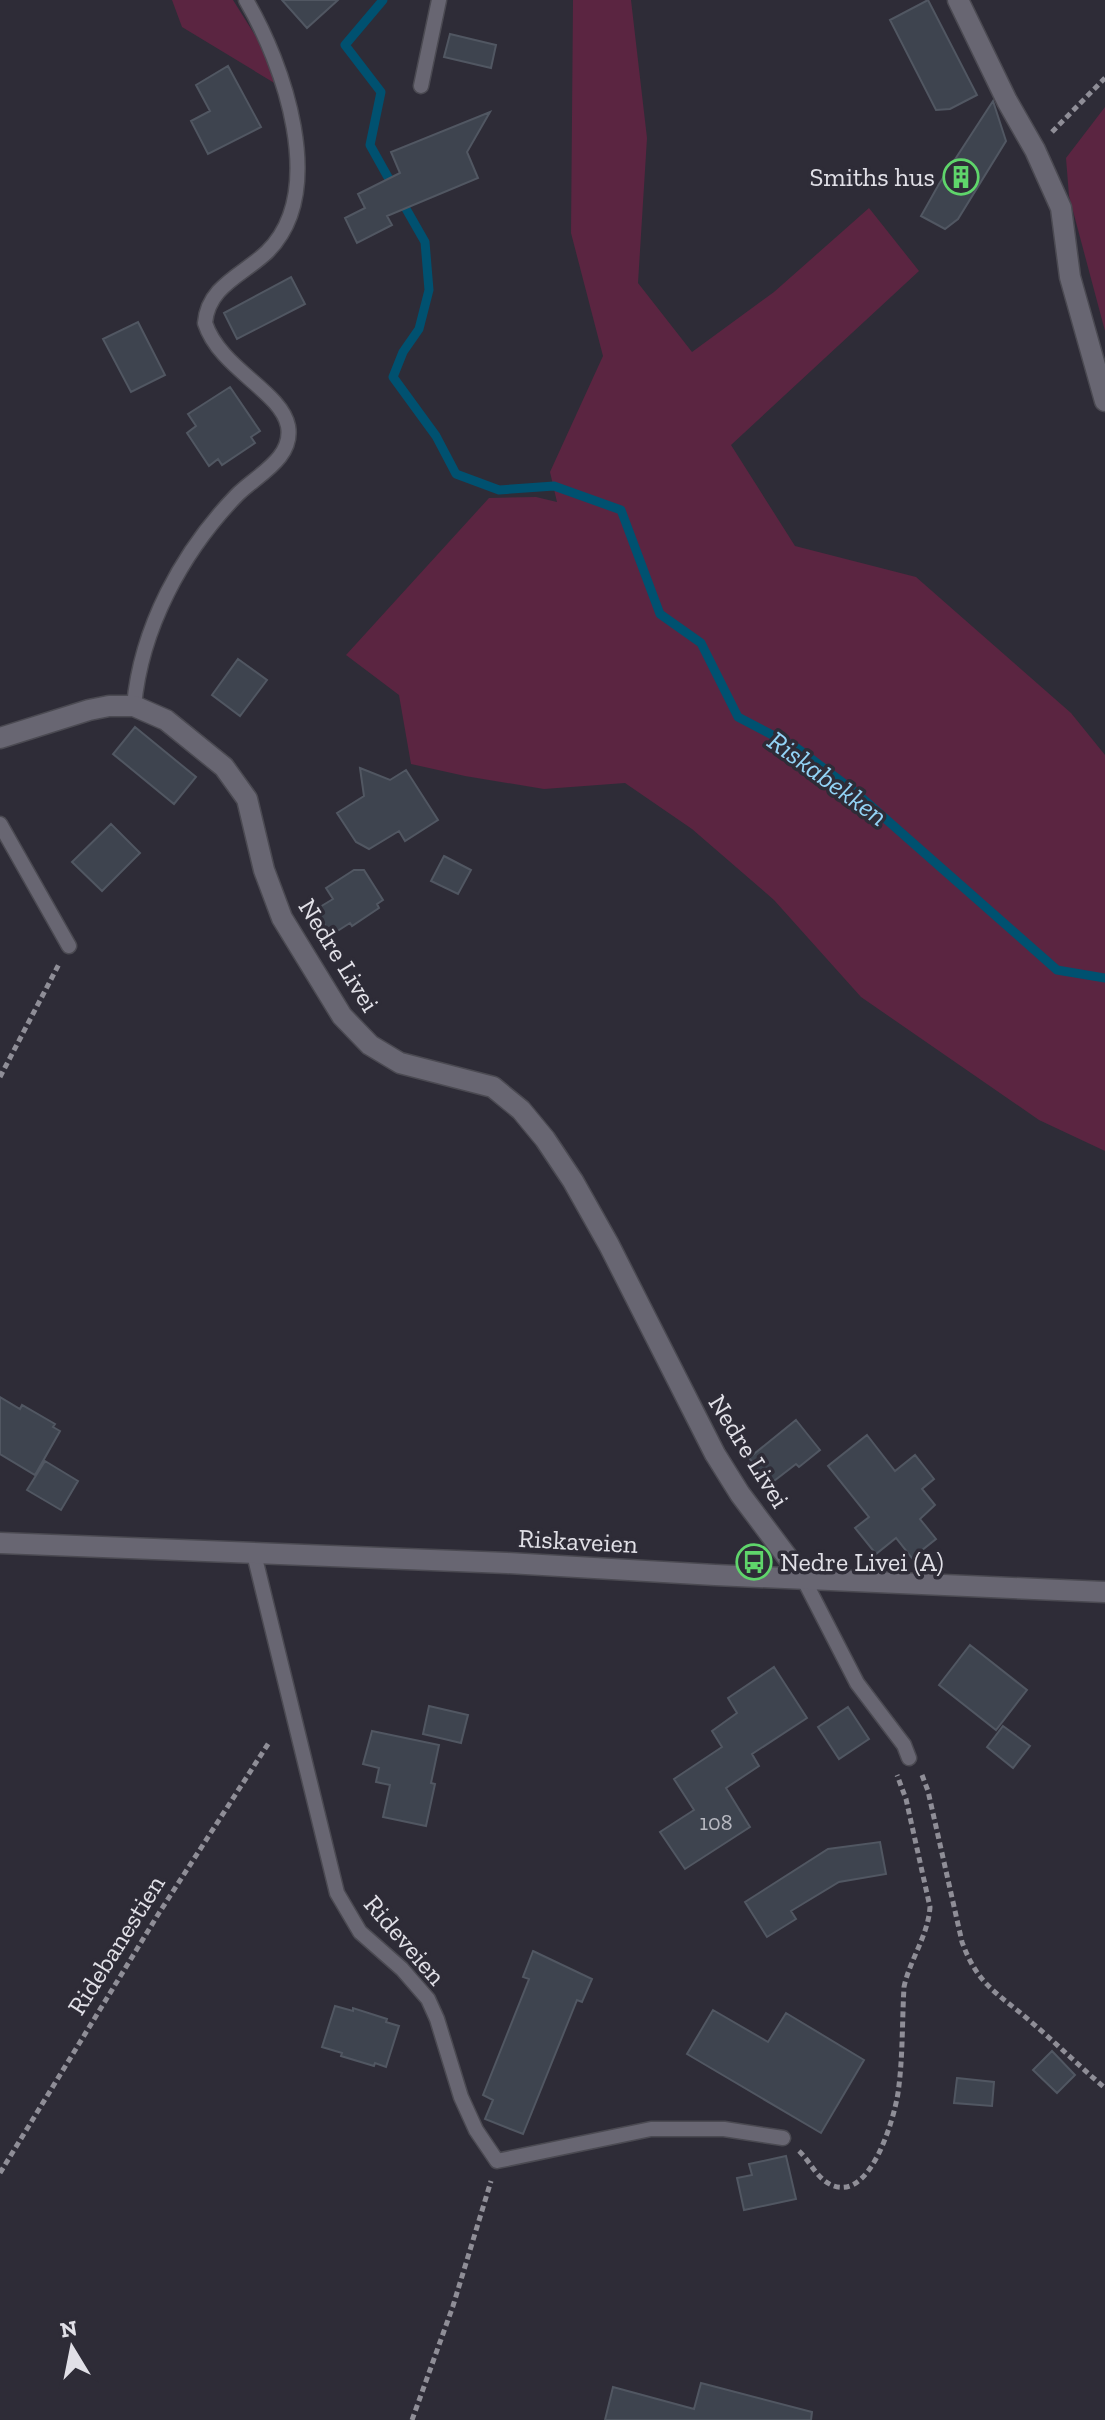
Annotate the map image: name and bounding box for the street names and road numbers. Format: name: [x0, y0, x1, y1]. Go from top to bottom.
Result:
street label: Nedre Livei: [292, 892, 386, 1018]
street label: Nedre Livei: [702, 1388, 796, 1514]
street label: Riskaveien: [517, 1522, 639, 1560]
street label: Ridebanestien: [60, 1869, 172, 2021]
street label: Rideveien: [357, 1888, 453, 1992]

